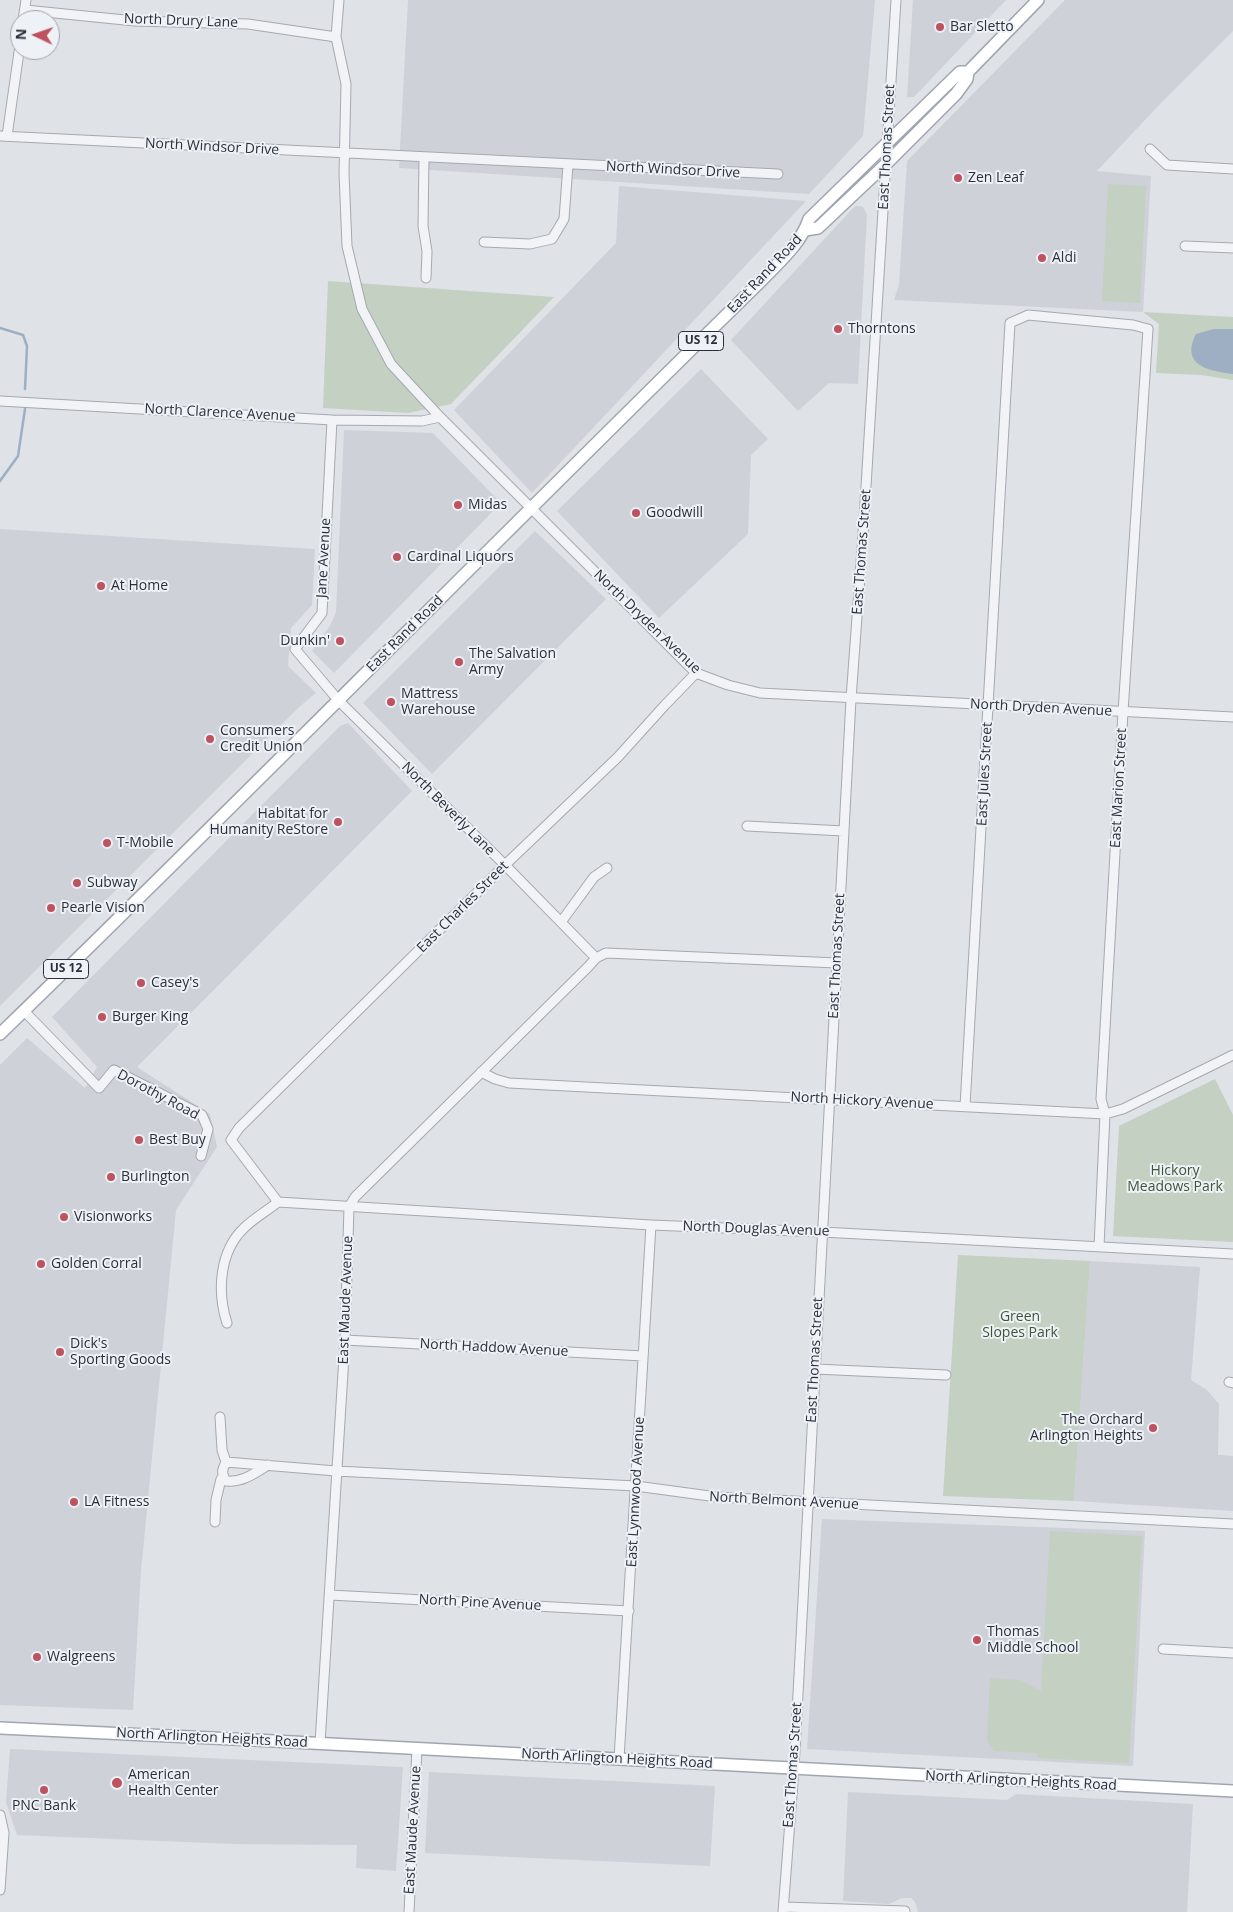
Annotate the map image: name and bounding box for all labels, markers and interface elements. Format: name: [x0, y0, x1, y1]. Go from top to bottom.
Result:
north arrow: [10, 10, 60, 60]
street label: North Drury Lane: [124, 11, 238, 31]
place label: Bar Sletto: [950, 19, 1014, 35]
marker: Bar Sletto: [934, 21, 946, 33]
text: N: [11, 28, 30, 40]
street label: East Thomas Street: [875, 84, 899, 210]
street label: North Windsor Drive: [145, 135, 279, 159]
street label: North Windsor Drive: [606, 158, 740, 182]
place label: Zen Leaf: [968, 170, 1024, 186]
marker: Zen Leaf: [952, 172, 964, 184]
street label: East Rand Road: [724, 231, 806, 317]
place label: Aldi: [1052, 250, 1076, 266]
marker: Aldi: [1036, 252, 1048, 264]
place label: Thorntons: [848, 321, 916, 337]
marker: Thorntons: [832, 323, 844, 335]
road number: US 12: [678, 332, 724, 351]
street label: North Clarence Avenue: [144, 401, 296, 425]
street label: East Thomas Street: [849, 489, 875, 615]
place label: Midas: [468, 497, 507, 513]
marker: Midas: [452, 499, 464, 511]
place label: Goodwill: [646, 505, 703, 521]
marker: Goodwill: [630, 507, 642, 519]
street label: Jane Avenue: [314, 517, 334, 599]
place label: Cardinal Liquors: [407, 549, 514, 565]
marker: Cardinal Liquors: [391, 551, 403, 563]
street label: North Dryden Avenue: [590, 567, 704, 677]
place label: At Home: [111, 578, 168, 594]
marker: At Home: [95, 580, 107, 592]
street label: East Rand Road: [363, 592, 447, 676]
place label: Dunkin': [280, 633, 330, 649]
marker: Dunkin': [334, 635, 346, 647]
place label: The Salvation Army: [469, 646, 556, 679]
marker: The Salvation Army: [453, 656, 465, 668]
place label: Mattress Warehouse: [401, 686, 475, 719]
marker: Mattress Warehouse: [385, 696, 397, 708]
street label: North Dryden Avenue: [970, 696, 1112, 720]
street label: East Jules Street: [974, 722, 996, 826]
place label: Consumers Credit Union: [220, 723, 302, 756]
street label: East Marion Street: [1107, 728, 1131, 848]
marker: Consumers Credit Union: [204, 733, 216, 745]
street label: North Beverly Lane: [398, 759, 498, 859]
place label: Habitat for Humanity ReStore: [209, 806, 328, 839]
marker: Habitat for Humanity ReStore: [332, 816, 344, 828]
place label: T-Mobile: [117, 835, 174, 851]
marker: T-Mobile: [101, 837, 113, 849]
street label: East Charles Street: [414, 858, 512, 956]
place label: Subway: [87, 875, 137, 891]
marker: Subway: [71, 877, 83, 889]
street label: East Thomas Street: [825, 893, 849, 1019]
place label: Pearle Vision: [61, 900, 145, 916]
marker: Pearle Vision: [45, 902, 57, 914]
road number: US 12: [44, 960, 88, 979]
place label: Casey's: [151, 975, 199, 991]
marker: Casey's: [135, 977, 147, 989]
place label: Burger King: [112, 1009, 188, 1025]
marker: Burger King: [96, 1011, 108, 1023]
street label: Dorothy Road: [114, 1066, 202, 1124]
street label: North Hickory Avenue: [790, 1089, 934, 1113]
place label: Best Buy: [149, 1132, 206, 1148]
marker: Best Buy: [133, 1134, 145, 1146]
park label: Hickory Meadows Park: [1127, 1163, 1223, 1196]
place label: Burlington: [121, 1169, 190, 1185]
marker: Burlington: [105, 1171, 117, 1183]
place label: Visionworks: [74, 1209, 152, 1225]
marker: Visionworks: [58, 1211, 70, 1223]
street label: North Douglas Avenue: [682, 1218, 830, 1240]
street label: East Maude Avenue: [335, 1235, 357, 1365]
place label: Golden Corral: [51, 1256, 142, 1272]
marker: Golden Corral: [35, 1258, 47, 1270]
street label: East Thomas Street: [803, 1297, 827, 1423]
park label: Green Slopes Park: [982, 1309, 1058, 1341]
place label: Dick's Sporting Goods: [70, 1336, 171, 1368]
street label: North Haddow Avenue: [419, 1336, 569, 1360]
marker: Dick's Sporting Goods: [54, 1346, 66, 1358]
place label: The Orchard Arlington Heights: [1030, 1412, 1143, 1444]
street label: East Lynnwood Avenue: [624, 1416, 648, 1568]
marker: The Orchard Arlington Heights: [1147, 1422, 1159, 1434]
street label: North Belmont Avenue: [709, 1489, 859, 1513]
place label: LA Fitness: [84, 1494, 149, 1510]
marker: LA Fitness: [68, 1496, 80, 1508]
street label: North Pine Avenue: [418, 1591, 542, 1615]
place label: Thomas Middle School: [987, 1624, 1079, 1656]
marker: Thomas Middle School: [971, 1634, 983, 1646]
place label: Walgreens: [47, 1649, 116, 1665]
marker: Walgreens: [31, 1651, 43, 1663]
street label: East Thomas Street: [780, 1702, 806, 1828]
street label: North Arlington Heights Road: [116, 1725, 308, 1751]
street label: North Arlington Heights Road: [521, 1746, 713, 1772]
street label: East Maude Avenue: [401, 1765, 425, 1895]
place label: American Health Center: [128, 1767, 219, 1800]
street label: North Arlington Heights Road: [925, 1768, 1117, 1794]
marker: American Health Center: [110, 1776, 124, 1790]
marker: PNC Bank: [38, 1784, 50, 1796]
place label: PNC Bank: [12, 1798, 76, 1814]

